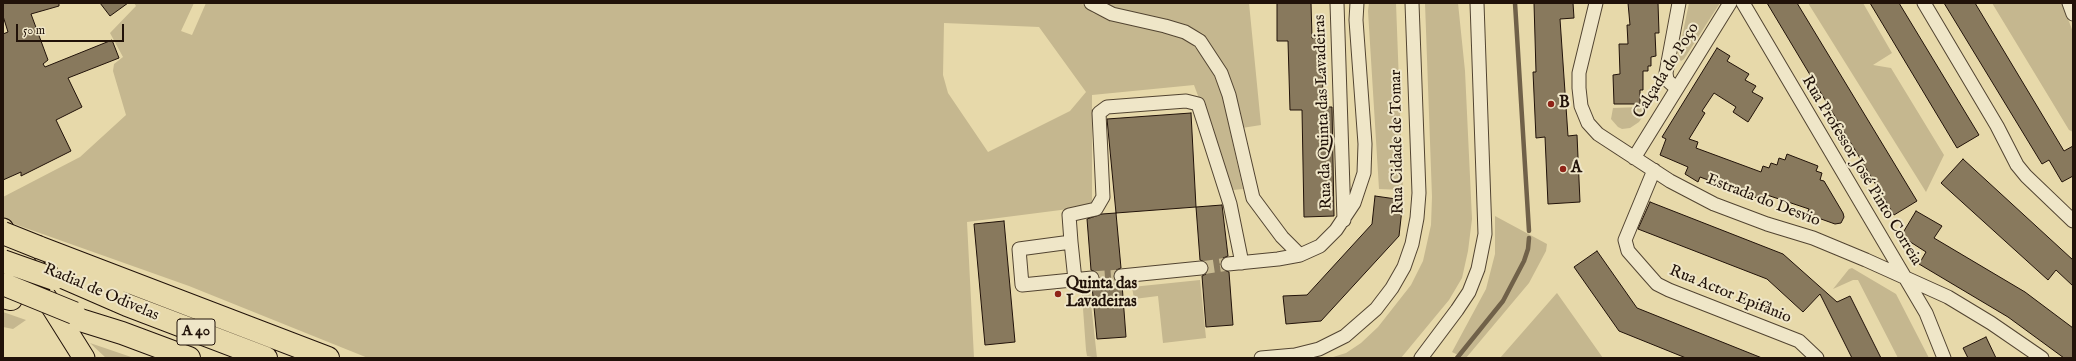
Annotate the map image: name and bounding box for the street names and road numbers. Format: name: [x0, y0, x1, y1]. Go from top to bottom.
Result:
street label: Rua da Quinta das Lavadeiras: [1311, 14, 1337, 210]
street label: Calçada do Poço: [1630, 20, 1704, 122]
street label: Rua Cidade de Tomar: [1387, 70, 1409, 214]
street label: Rua Professor José Pinto Correia: [1797, 73, 1925, 269]
street label: Estrada do Desvio: [1703, 170, 1823, 232]
street label: Radial de Odivelas: [41, 260, 161, 326]
street label: Rua Actor Epifânio: [1666, 262, 1794, 328]
road number: A 40: [177, 319, 215, 345]

